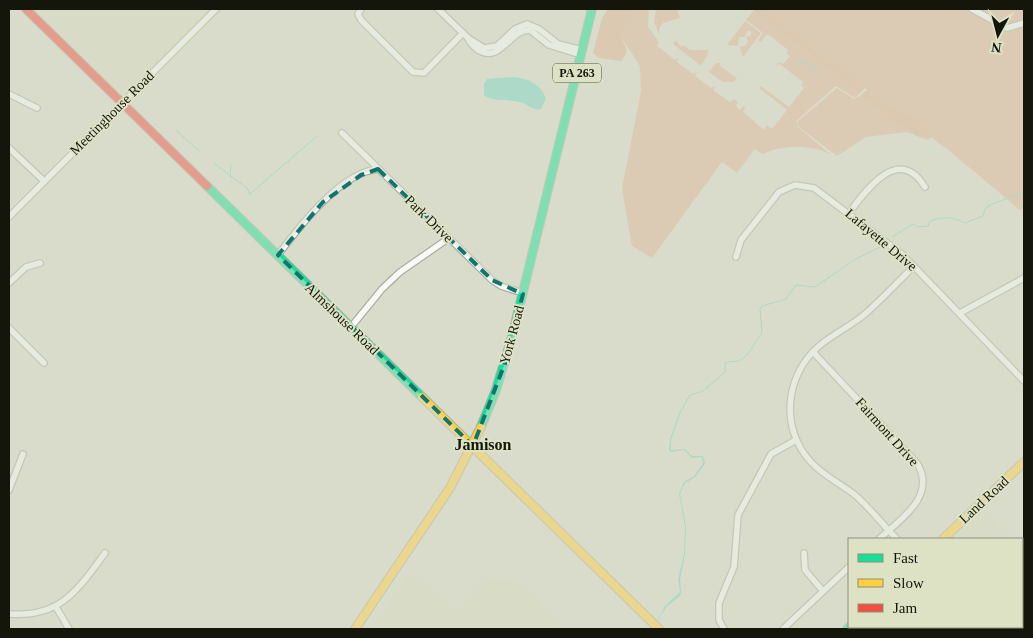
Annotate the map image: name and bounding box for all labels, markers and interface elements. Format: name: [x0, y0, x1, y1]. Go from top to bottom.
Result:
north arrow: [973, 10, 1023, 60]
text: N: [991, 39, 1002, 55]
road number: PA 263: [553, 64, 601, 82]
street label: Meetinghouse Road: [67, 68, 157, 158]
street label: Park Drive: [402, 192, 456, 246]
street label: Lafayette Drive: [842, 206, 920, 274]
street label: Almshouse Road: [302, 280, 382, 358]
street label: York Road: [497, 304, 527, 366]
street label: Fairmont Drive: [852, 395, 922, 469]
district label: Jamison: [455, 436, 512, 453]
street label: Land Road: [956, 473, 1012, 527]
legend: [848, 538, 1023, 628]
text: Fast: [893, 550, 919, 566]
text: Slow: [893, 575, 924, 591]
text: Jam: [893, 600, 917, 616]

